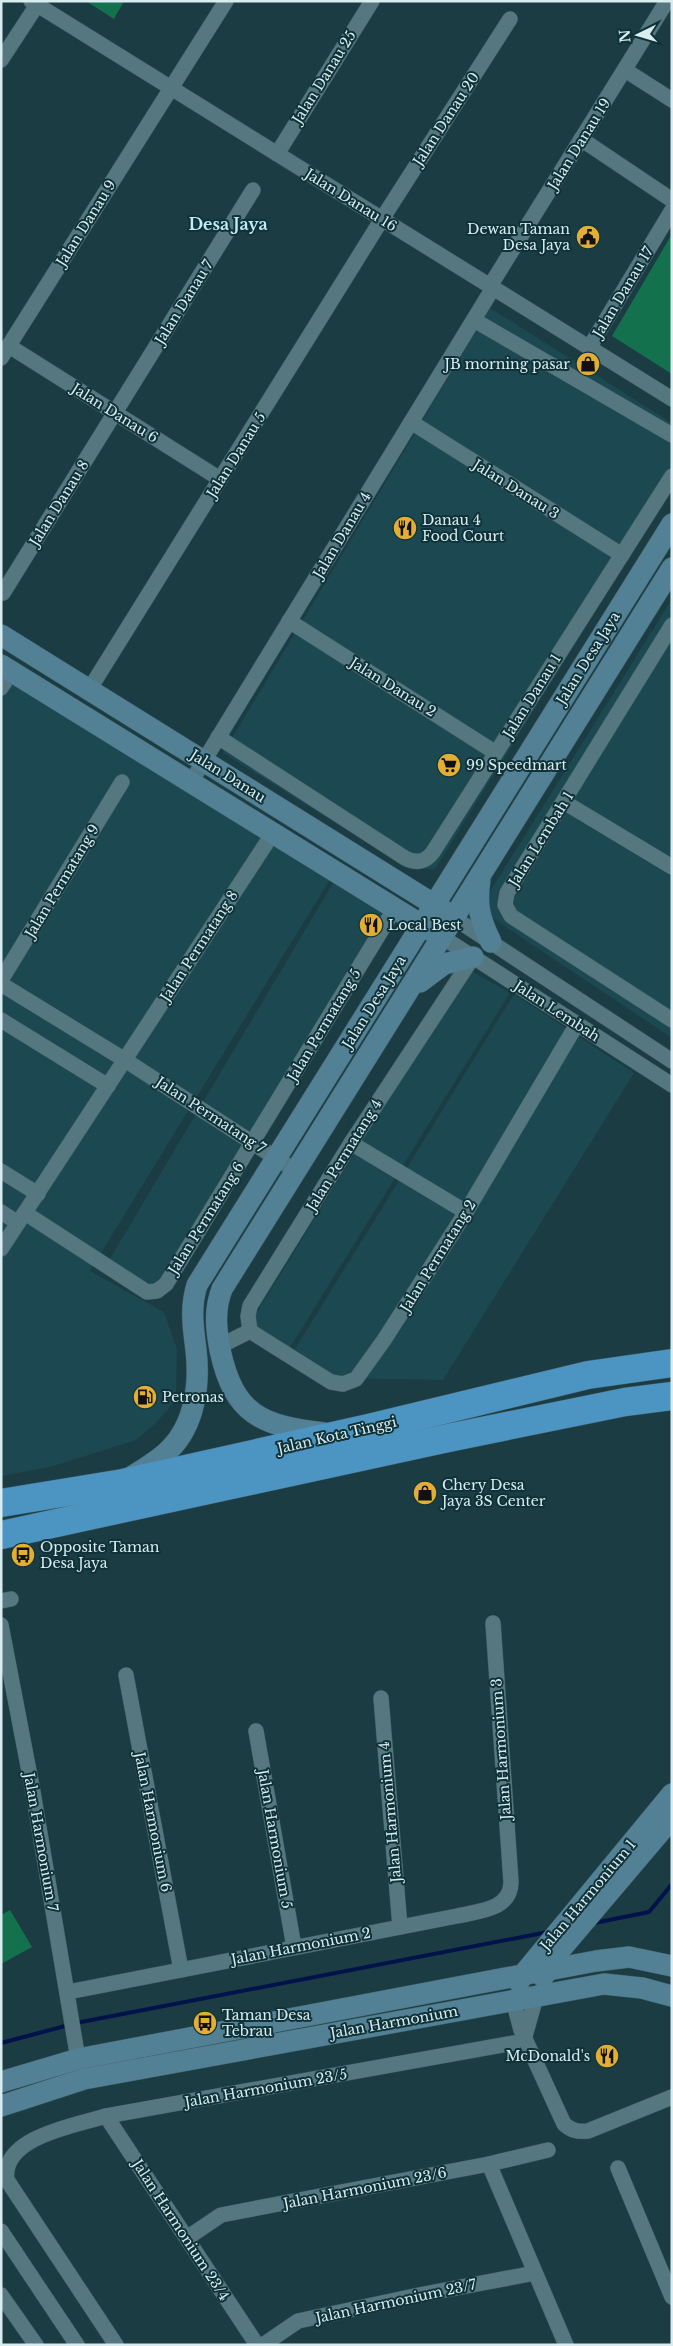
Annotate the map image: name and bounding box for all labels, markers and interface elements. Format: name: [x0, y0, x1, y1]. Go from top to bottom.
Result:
north arrow: [613, 10, 663, 60]
street label: Jalan Danau 25: [287, 27, 360, 128]
text: N: [616, 29, 635, 43]
street label: Jalan Danau 20: [408, 69, 483, 171]
street label: Jalan Danau 19: [543, 95, 614, 195]
street label: Jalan Danau 16: [300, 164, 400, 235]
street label: Jalan Danau 9: [51, 176, 120, 271]
district label: Desa Jaya: [188, 214, 268, 234]
place label: Dewan Taman Desa Jaya: [467, 220, 570, 254]
public building icon: Dewan Taman Desa Jaya: [575, 224, 601, 250]
street label: Jalan Danau 17: [588, 242, 658, 342]
street label: Jalan Danau 7: [150, 255, 218, 349]
shop icon: JB morning pasar: [575, 351, 601, 377]
place label: JB morning pasar: [443, 355, 570, 373]
street label: Jalan Danau 6: [67, 378, 162, 447]
street label: Jalan Danau 5: [201, 409, 270, 503]
street label: Jalan Danau 3: [468, 454, 562, 523]
street label: Jalan Danau 8: [24, 457, 93, 551]
street label: Jalan Danau 4: [308, 488, 375, 583]
place label: Danau 4 Food Court: [422, 511, 505, 545]
restaurant icon: Danau 4 Food Court: [392, 515, 418, 541]
street label: Jalan Desa Jaya: [551, 608, 624, 710]
street label: Jalan Danau 1: [498, 651, 565, 743]
street label: Jalan Danau 2: [345, 652, 439, 721]
street label: Jalan Danau: [185, 745, 270, 807]
supermarket icon: 99 Speedmart: [436, 752, 462, 778]
place label: 99 Speedmart: [466, 756, 567, 774]
street label: Jalan Lembah 1: [503, 788, 577, 892]
street label: Jalan Permatang 9: [20, 821, 103, 943]
street label: Jalan Permatang 8: [155, 887, 242, 1007]
restaurant icon: Local Best: [358, 912, 384, 938]
place label: Local Best: [388, 916, 462, 934]
street label: Jalan Desa Jaya: [337, 952, 410, 1054]
street label: Jalan Permatang 5: [282, 965, 365, 1086]
street label: Jalan Lembah: [509, 976, 604, 1046]
street label: Jalan Permatang 7: [151, 1072, 270, 1158]
street label: Jalan Permatang 4: [301, 1096, 386, 1216]
street label: Jalan Permatang 6: [163, 1158, 248, 1279]
street label: Jalan Permatang 2: [395, 1197, 480, 1317]
fuel station icon: Petronas: [132, 1384, 158, 1410]
place label: Petronas: [162, 1388, 224, 1406]
street label: Jalan Kota Tinggi: [274, 1412, 399, 1458]
place label: Chery Desa Jaya 3S Center: [440, 1476, 546, 1510]
shop icon: Chery Desa Jaya 3S Center: [412, 1480, 438, 1506]
place label: Opposite Taman Desa Jaya: [40, 1538, 160, 1572]
bus stop icon: Opposite Taman Desa Jaya: [10, 1542, 36, 1568]
street label: Jalan Harmonium 3: [487, 1678, 515, 1822]
street label: Jalan Harmonium 4: [375, 1741, 405, 1885]
street label: Jalan Harmonium 6: [130, 1749, 175, 1894]
street label: Jalan Harmonium 5: [254, 1766, 296, 1910]
street label: Jalan Harmonium 7: [20, 1769, 62, 1914]
street label: Jalan Harmonium 1: [535, 1836, 640, 1956]
street label: Jalan Harmonium 2: [228, 1924, 372, 1969]
street label: Jalan Harmonium: [327, 2002, 459, 2042]
place label: Taman Desa Tebrau: [222, 2006, 311, 2040]
bus stop icon: Taman Desa Tebrau: [192, 2010, 218, 2036]
restaurant icon: McDonald's: [594, 2043, 620, 2069]
place label: McDonald's: [505, 2047, 590, 2065]
street label: Jalan Harmonium 23/5: [181, 2065, 349, 2112]
street label: Jalan Harmonium 23/4: [127, 2154, 233, 2304]
street label: Jalan Harmonium 23/6: [280, 2163, 448, 2213]
street label: Jalan Harmonium 23/7: [312, 2275, 479, 2327]

